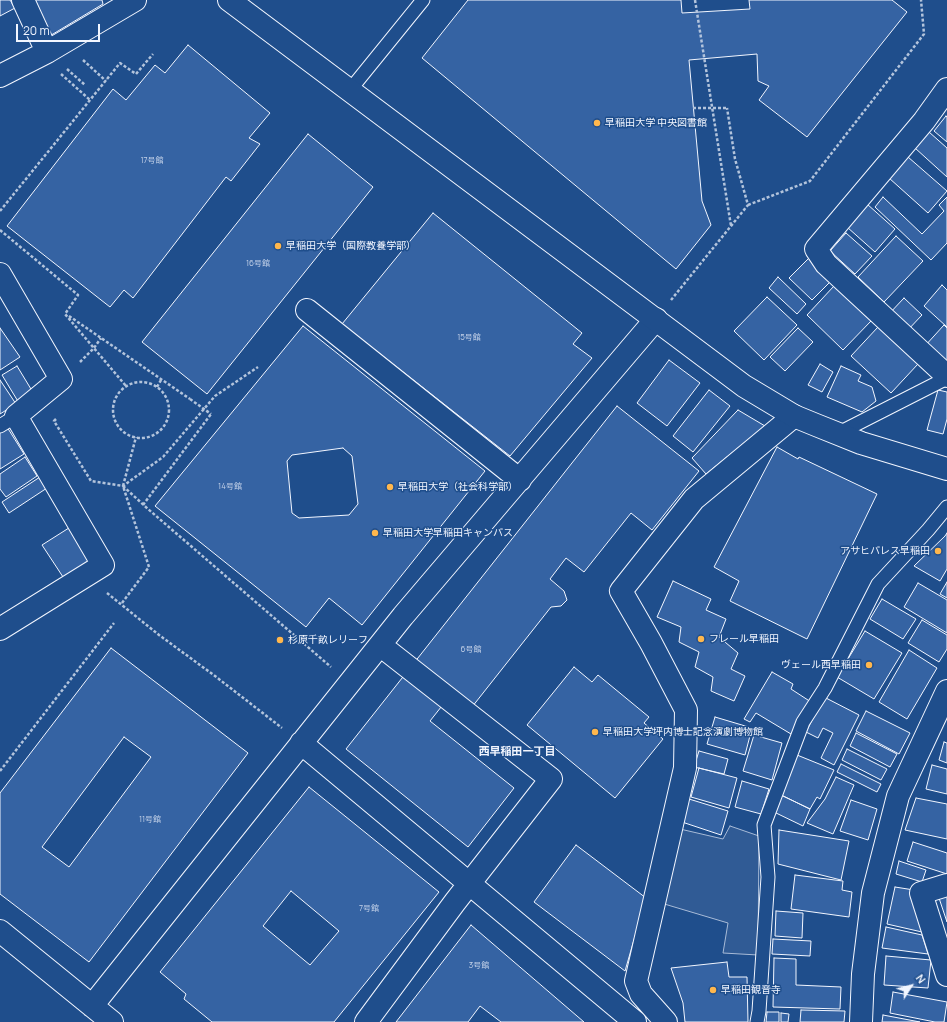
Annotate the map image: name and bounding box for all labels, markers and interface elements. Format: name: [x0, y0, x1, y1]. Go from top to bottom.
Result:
scale bar: [18, 16, 102, 42]
text: 20 m: [23, 22, 50, 39]
place label: 早稲田大学 中央図書館: [605, 117, 707, 129]
marker: 早稲田大学 中央図書館: [592, 118, 602, 128]
house number: 17号館: [140, 156, 164, 166]
place label: 早稲田大学（国際教養学部）: [286, 240, 416, 252]
marker: 早稲田大学（国際教養学部）: [273, 241, 283, 251]
house number: 16号館: [246, 259, 270, 269]
house number: 15号館: [457, 333, 481, 343]
place label: 早稲田大学（社会科学部）: [398, 481, 518, 493]
house number: 14号館: [218, 482, 242, 492]
marker: 早稲田大学（社会科学部）: [385, 482, 395, 492]
place label: 早稲田大学早稲田キャンパス: [383, 527, 513, 539]
marker: 早稲田大学早稲田キャンパス: [370, 528, 380, 538]
place label: アサヒパレス早稲田: [840, 545, 930, 557]
marker: アサヒパレス早稲田: [933, 546, 943, 556]
place label: フレール早稲田: [709, 633, 779, 645]
place label: 杉原千畝レリーフ: [288, 634, 368, 646]
marker: フレール早稲田: [696, 634, 706, 644]
marker: 杉原千畝レリーフ: [275, 635, 285, 645]
house number: 6号館: [461, 645, 481, 655]
place label: ヴェール西早稲田: [781, 659, 861, 671]
marker: ヴェール西早稲田: [864, 660, 874, 670]
place label: 早稲田大学坪内博士記念演劇博物館: [603, 726, 763, 738]
marker: 早稲田大学坪内博士記念演劇博物館: [590, 727, 600, 737]
district label: 西早稲田一丁目: [479, 745, 555, 759]
house number: 11号館: [139, 815, 161, 825]
house number: 7号館: [359, 904, 379, 914]
house number: 3号館: [469, 961, 489, 971]
north arrow: [891, 966, 931, 1006]
text: N: [913, 971, 930, 986]
place label: 早稲田観音寺: [721, 984, 781, 996]
marker: 早稲田観音寺: [708, 985, 718, 995]

